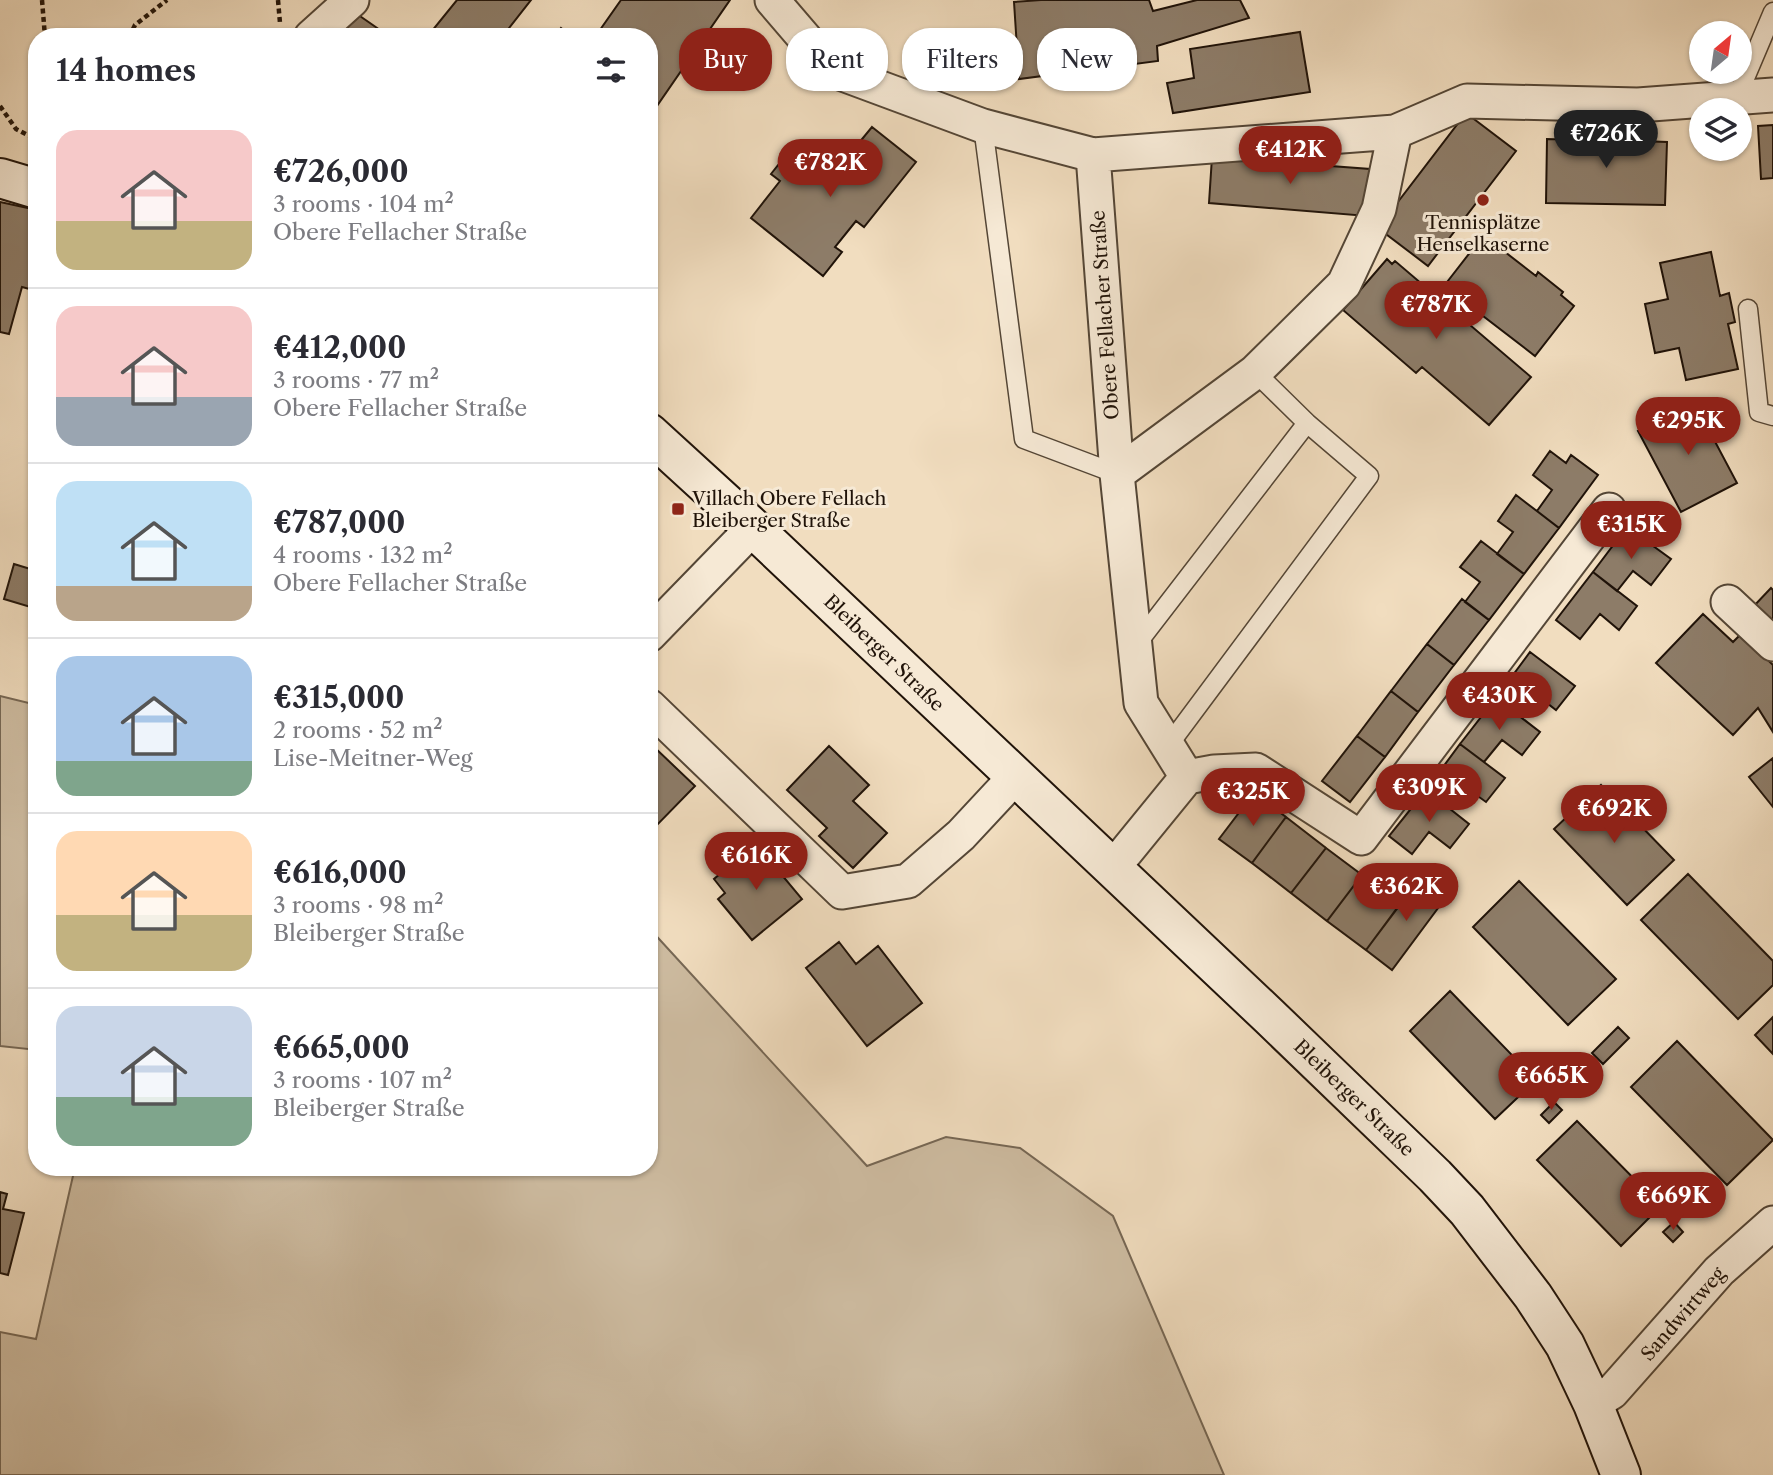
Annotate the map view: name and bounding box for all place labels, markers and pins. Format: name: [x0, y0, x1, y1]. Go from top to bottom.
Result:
pin: €726K: [1557, 110, 1655, 170]
pin: €412K: [1241, 127, 1339, 186]
pin: €782K: [781, 140, 879, 199]
marker: Tennisplätze Henselkaserne: [1475, 192, 1491, 208]
place label: Tennisplätze Henselkaserne: [1416, 211, 1550, 256]
pin: €787K: [1387, 282, 1485, 341]
pin: €295K: [1639, 398, 1737, 457]
place label: Villach Obere Fellach Bleiberger Straße: [691, 487, 887, 532]
marker: Villach Obere Fellach Bleiberger Straße: [670, 501, 686, 517]
pin: €315K: [1582, 502, 1680, 561]
pin: €430K: [1450, 672, 1548, 732]
pin: €309K: [1380, 764, 1478, 824]
pin: €325K: [1204, 768, 1302, 828]
pin: €692K: [1565, 786, 1663, 845]
pin: €616K: [707, 832, 805, 892]
pin: €362K: [1357, 864, 1455, 923]
pin: €665K: [1502, 1052, 1600, 1112]
pin: €669K: [1624, 1172, 1722, 1232]

